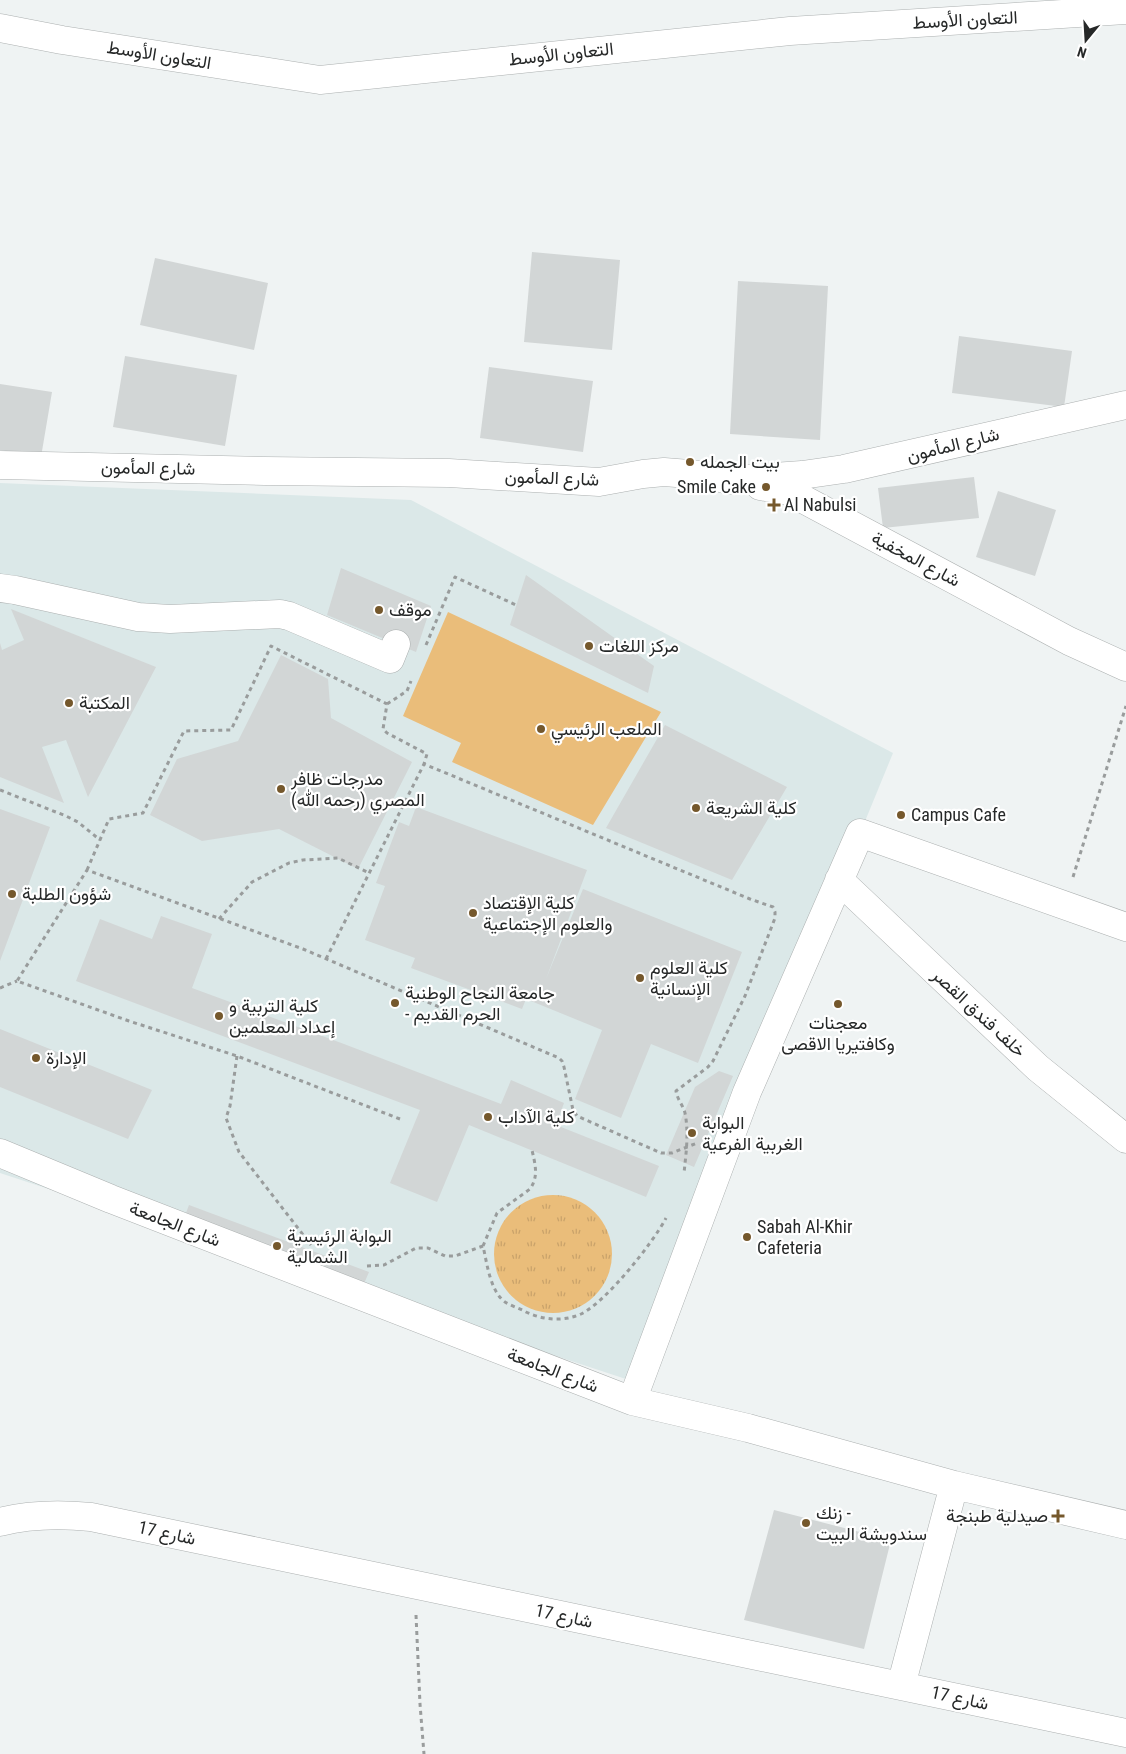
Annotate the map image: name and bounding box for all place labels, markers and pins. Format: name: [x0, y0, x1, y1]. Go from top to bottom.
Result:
place label: بيت الجمله: [700, 451, 780, 472]
marker: بيت الجمله: [684, 456, 696, 468]
place label: Smile Cake: [677, 476, 756, 497]
marker: Smile Cake: [760, 481, 772, 493]
place label: Al Nabulsi: [784, 494, 856, 515]
marker: Al Nabulsi: [768, 499, 780, 511]
place label: موقف: [389, 599, 432, 621]
marker: موقف: [373, 604, 385, 616]
place label: مركز اللغات: [599, 635, 679, 657]
marker: مركز اللغات: [583, 640, 595, 652]
place label: المكتبة: [79, 692, 130, 713]
marker: المكتبة: [63, 697, 75, 709]
place label: الملعب الرئيسي: [551, 718, 662, 744]
marker: الملعب الرئيسي: [535, 723, 547, 735]
place label: مدرجات ظافر المصري (رحمه الله): [290, 768, 425, 815]
marker: مدرجات ظافر المصري (رحمه الله): [275, 783, 287, 795]
place label: كلية الشريعة: [706, 797, 796, 819]
marker: كلية الشريعة: [690, 802, 702, 814]
place label: Campus Cafe: [911, 804, 1006, 825]
marker: Campus Cafe: [895, 809, 907, 821]
place label: شؤون الطلبة: [22, 883, 111, 905]
marker: شؤون الطلبة: [6, 888, 18, 900]
place label: كلية الإقتصاد والعلوم الإجتماعية: [483, 892, 612, 936]
marker: كلية الإقتصاد والعلوم الإجتماعية: [467, 907, 479, 919]
place label: كلية العلوم الإنسانية: [650, 957, 728, 1001]
marker: كلية العلوم الإنسانية: [634, 972, 646, 984]
place label: جامعة النجاح الوطنية - الحرم القديم: [405, 982, 555, 1026]
place label: كلية التربية و إعداد المعلمين: [229, 995, 335, 1039]
marker: جامعة النجاح الوطنية - الحرم القديم: [389, 997, 401, 1009]
marker: معجنات وكافتيريا الاقصى: [832, 998, 844, 1010]
marker: كلية التربية و إعداد المعلمين: [213, 1010, 225, 1022]
place label: معجنات وكافتيريا الاقصى: [781, 1012, 895, 1055]
place label: الإدارة: [46, 1047, 86, 1070]
marker: الإدارة: [30, 1052, 42, 1064]
place label: كلية الآداب: [498, 1106, 575, 1127]
marker: كلية الآداب: [482, 1111, 494, 1123]
place label: البوابة الغربية الفرعية: [702, 1112, 803, 1155]
marker: البوابة الغربية الفرعية: [686, 1127, 698, 1139]
place label: Sabah Al-Khir Cafeteria: [757, 1216, 853, 1258]
place label: البوابة الرئيسية الشمالية: [287, 1225, 392, 1267]
marker: Sabah Al-Khir Cafeteria: [741, 1231, 753, 1243]
marker: البوابة الرئيسية الشمالية: [271, 1240, 283, 1252]
place label: زنك - سندويشة البيت: [816, 1502, 927, 1545]
place label: صيدلية طبنجة: [946, 1505, 1048, 1526]
marker: صيدلية طبنجة: [1052, 1510, 1064, 1522]
marker: زنك - سندويشة البيت: [800, 1517, 812, 1529]

